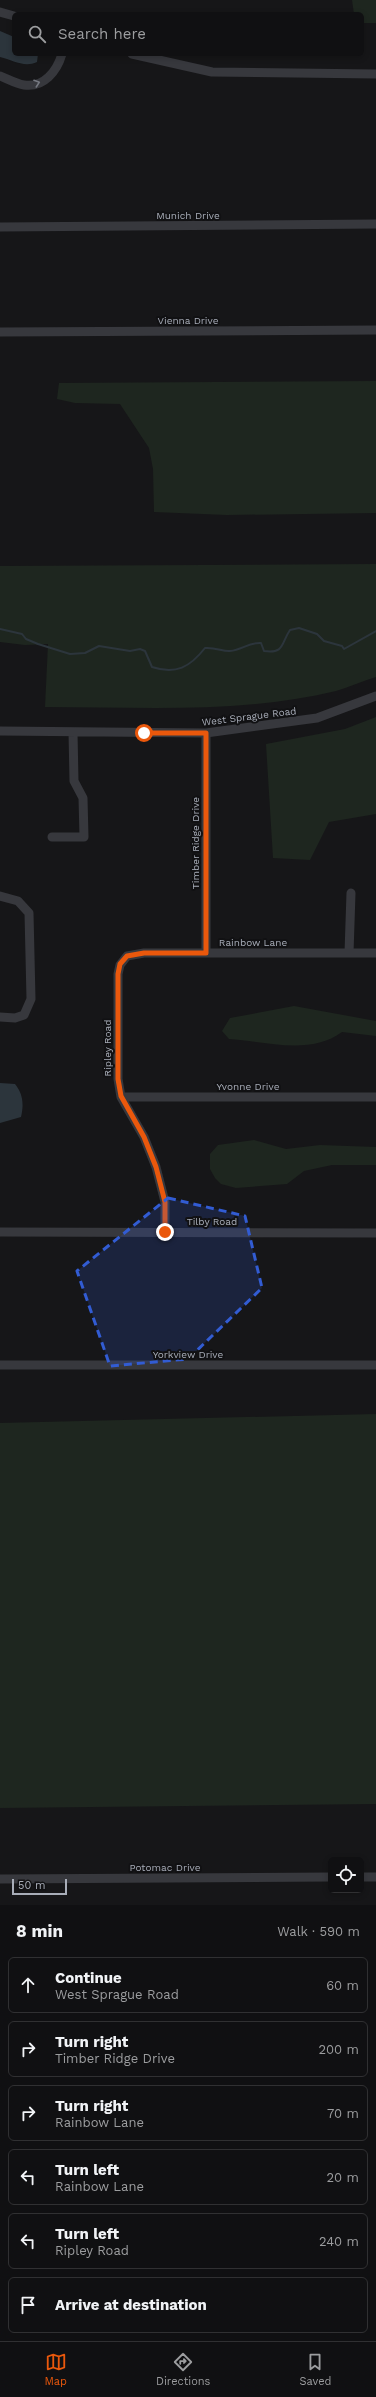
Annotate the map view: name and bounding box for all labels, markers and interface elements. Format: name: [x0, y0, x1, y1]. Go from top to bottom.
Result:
search box: [12, 12, 364, 56]
icon: search: [26, 23, 48, 45]
text: Search here: [58, 25, 146, 43]
one-way arrow: [33, 80, 40, 88]
street label: Munich Drive: [156, 210, 220, 221]
street label: Vienna Drive: [158, 315, 219, 326]
street label: West Sprague Road: [201, 705, 297, 728]
route start: [135, 724, 153, 742]
street label: Timber Ridge Drive: [190, 797, 201, 889]
street label: Rainbow Lane: [219, 937, 287, 948]
street label: Ripley Road: [102, 1020, 113, 1076]
street label: Yvonne Drive: [217, 1081, 280, 1092]
street label: Tilby Road: [187, 1216, 237, 1227]
route end: [156, 1223, 174, 1241]
street label: Yorkview Drive: [153, 1349, 224, 1360]
map controls: [328, 1857, 364, 1893]
button: locate: [328, 1857, 364, 1893]
street label: Potomac Drive: [129, 1862, 201, 1873]
scale bar: [12, 1877, 67, 1896]
text: 50 m: [18, 1879, 45, 1892]
text: 8 min: [16, 1921, 63, 1941]
text: Walk · 590 m: [277, 1924, 360, 1939]
text: Continue: [55, 1969, 122, 1987]
icon: ahead: [17, 1974, 39, 1996]
text: 60 m: [326, 1978, 359, 1993]
text: West Sprague Road: [55, 1987, 179, 2002]
text: Turn right: [55, 2033, 128, 2051]
icon: right: [17, 2038, 39, 2060]
text: 200 m: [318, 2042, 359, 2057]
text: Timber Ridge Drive: [55, 2051, 175, 2066]
text: Turn right: [55, 2097, 128, 2115]
icon: right: [17, 2102, 39, 2124]
text: 70 m: [327, 2106, 359, 2121]
text: Rainbow Lane: [55, 2115, 144, 2130]
text: Turn left: [55, 2161, 119, 2179]
icon: left: [17, 2166, 39, 2188]
text: 20 m: [327, 2170, 359, 2185]
text: Rainbow Lane: [55, 2179, 144, 2194]
text: Turn left: [55, 2225, 119, 2243]
icon: left: [17, 2230, 39, 2252]
text: 240 m: [319, 2234, 359, 2249]
text: Ripley Road: [55, 2243, 129, 2258]
icon: arrive: [17, 2294, 39, 2316]
text: Arrive at destination: [55, 2296, 207, 2314]
tab: Map: [45, 2351, 67, 2388]
tab: Directions: [156, 2351, 210, 2388]
tab: Saved: [299, 2351, 331, 2388]

